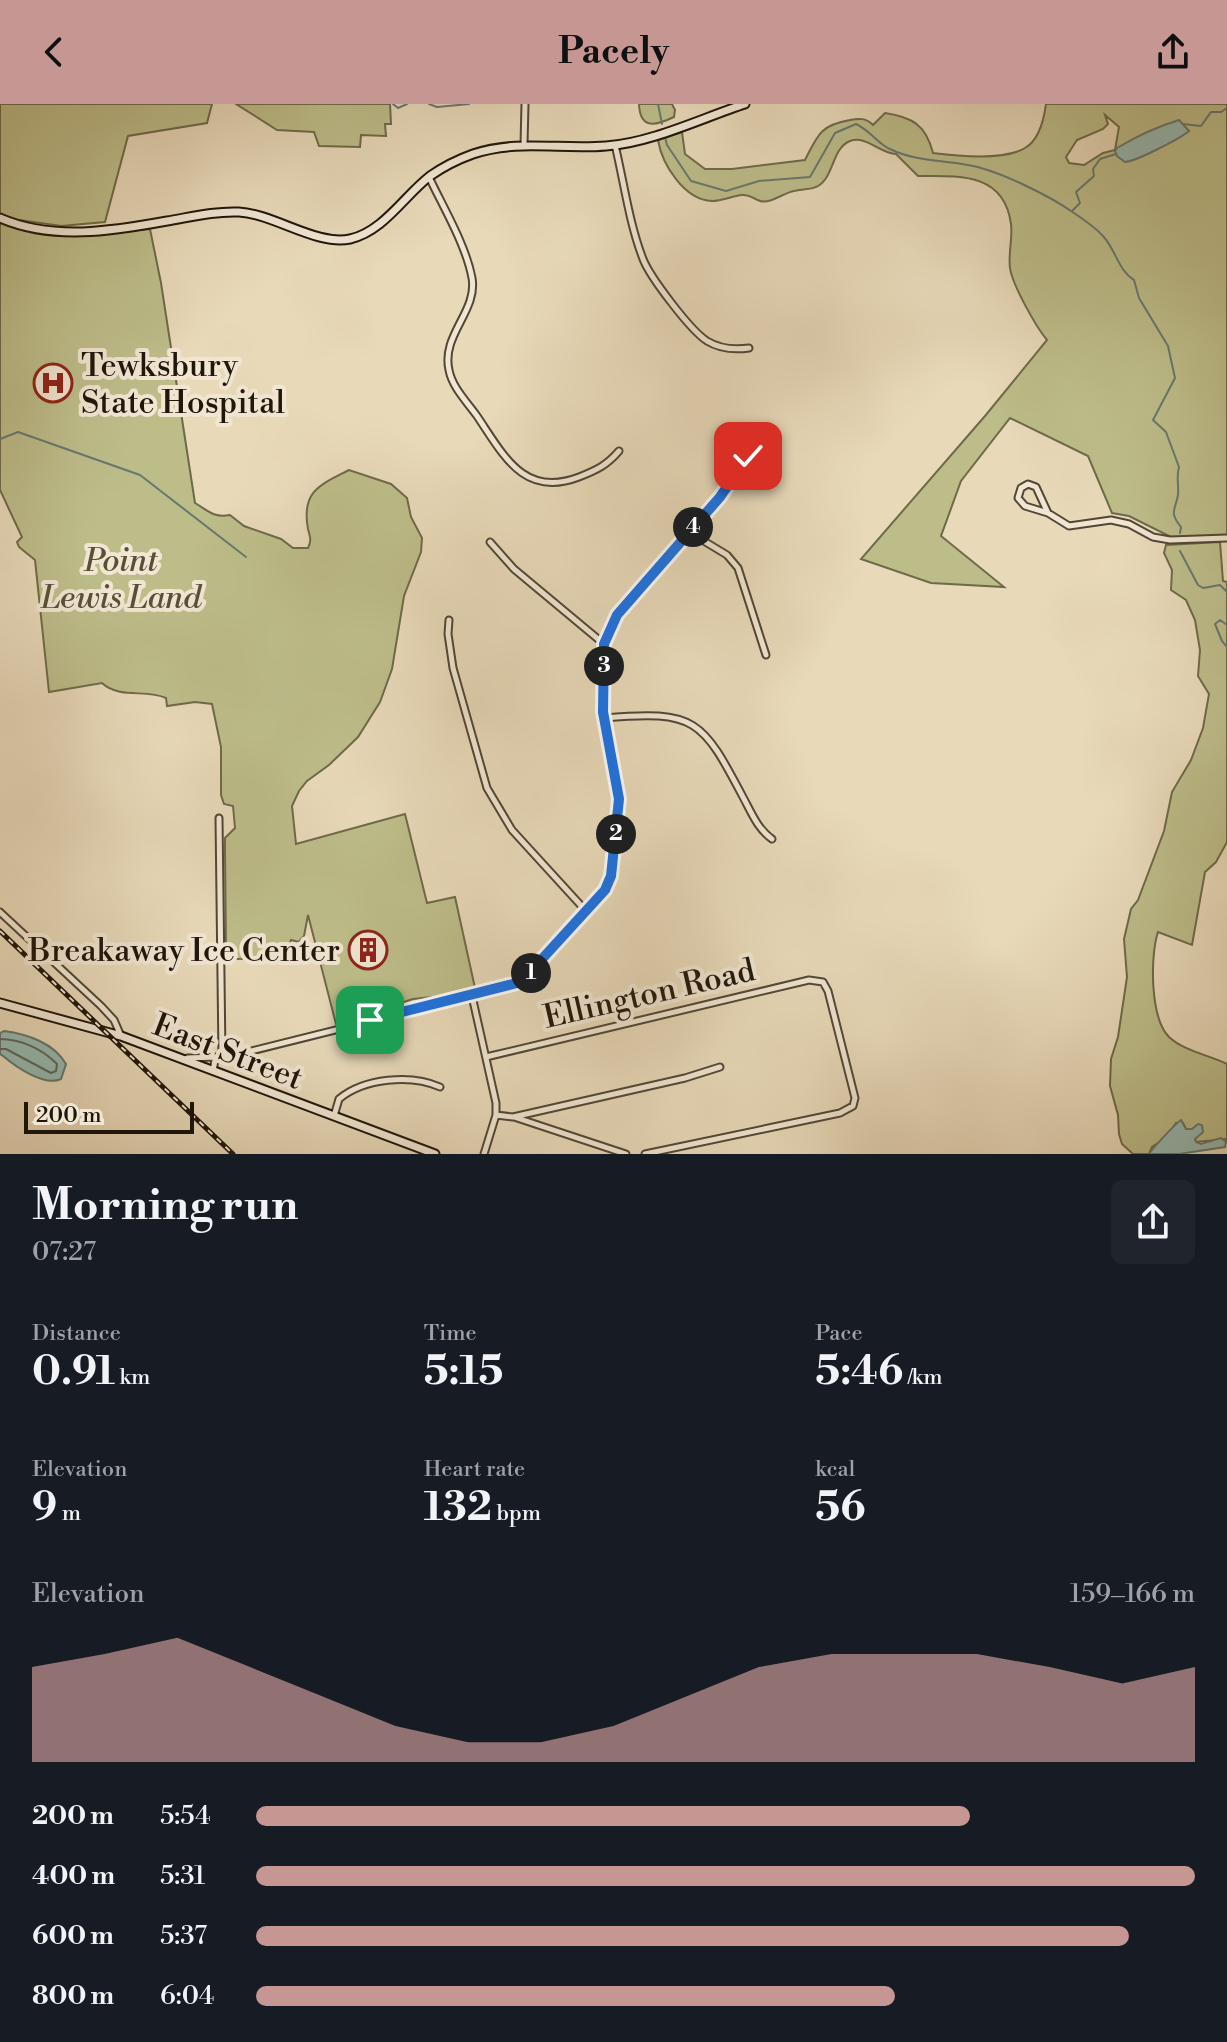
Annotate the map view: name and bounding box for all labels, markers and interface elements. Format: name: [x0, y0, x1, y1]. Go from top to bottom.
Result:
icon: back: [32, 30, 76, 74]
text: Pacely: [558, 30, 669, 75]
icon: share: [1151, 30, 1195, 74]
place label: Tewksbury State Hospital: [81, 346, 286, 423]
hospital icon: Tewksbury State Hospital: [32, 362, 74, 404]
pin: [714, 422, 782, 490]
icon: check: [726, 434, 770, 478]
pin: 4: [673, 507, 713, 547]
text: 4: [686, 513, 700, 540]
park label: Point Lewis Land: [40, 541, 203, 618]
pin: 3: [584, 646, 624, 686]
text: 3: [597, 652, 611, 679]
pin: 2: [596, 814, 636, 854]
text: 2: [609, 820, 623, 847]
building icon: Breakaway Ice Center: [347, 929, 389, 971]
place label: Breakaway Ice Center: [27, 931, 340, 971]
street label: Ellington Road: [539, 950, 759, 1038]
pin: 1: [511, 953, 551, 993]
text: 1: [526, 959, 536, 986]
pin: [336, 986, 404, 1054]
icon: arrive: [348, 998, 392, 1042]
street label: East Street: [147, 1005, 308, 1099]
scale bar: [24, 1098, 194, 1134]
text: 200 m: [36, 1102, 102, 1129]
text: Morning run: [32, 1178, 298, 1233]
button: share: [1111, 1180, 1195, 1264]
text: 07:27: [32, 1236, 96, 1268]
text: Distance: [32, 1320, 121, 1347]
text: Time: [424, 1320, 477, 1347]
text: Pace: [815, 1320, 863, 1347]
text: 0.91: [32, 1347, 115, 1397]
text: 5:15: [424, 1347, 503, 1397]
text: 5:46: [815, 1347, 903, 1397]
text: km: [115, 1364, 150, 1391]
text: /km: [903, 1364, 943, 1391]
text: Elevation: [32, 1456, 127, 1483]
text: Heart rate: [424, 1456, 525, 1483]
text: kcal: [815, 1456, 855, 1483]
text: 9: [32, 1483, 57, 1533]
text: 132: [424, 1483, 492, 1533]
text: 56: [815, 1483, 865, 1533]
text: m: [57, 1500, 81, 1527]
text: bpm: [492, 1500, 541, 1527]
text: Elevation: [32, 1578, 145, 1610]
text: 159–166 m: [1070, 1578, 1195, 1610]
text: 200 m: [32, 1800, 114, 1832]
text: 5:54: [160, 1800, 211, 1832]
text: 400 m: [32, 1860, 115, 1892]
text: 5:31: [160, 1860, 205, 1892]
text: 600 m: [32, 1920, 114, 1952]
text: 5:37: [160, 1920, 207, 1952]
text: 800 m: [32, 1980, 114, 2012]
text: 6:04: [160, 1980, 214, 2012]

